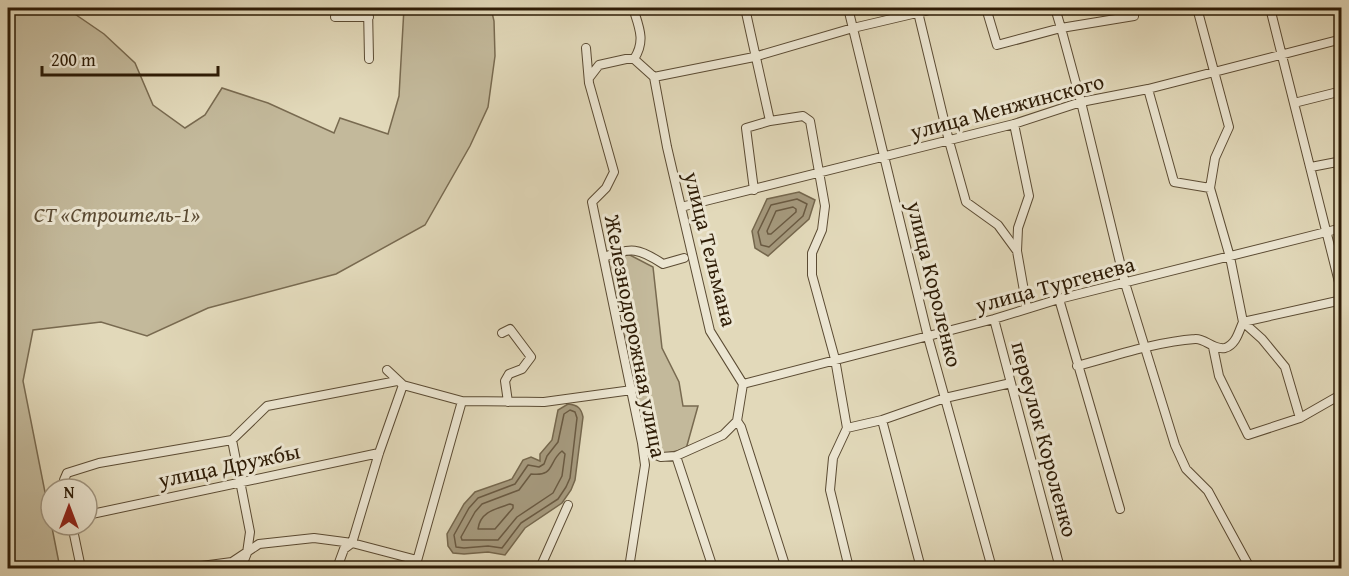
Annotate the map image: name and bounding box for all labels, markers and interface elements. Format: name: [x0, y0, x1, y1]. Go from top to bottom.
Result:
scale bar: [42, 39, 218, 77]
text: 200 m: [51, 46, 96, 73]
street label: улица Менжинского: [906, 65, 1108, 148]
street label: улица Тельмана: [676, 167, 746, 330]
street label: улица Короленко: [899, 197, 971, 370]
park label: СТ «Строитель-1»: [34, 198, 200, 230]
street label: Железнодорожная улица: [597, 211, 675, 461]
street label: улица Тургенева: [971, 247, 1139, 321]
street label: переулок Короленко: [1003, 337, 1087, 541]
street label: улица Дружбы: [154, 434, 303, 496]
north arrow: [39, 477, 99, 537]
text: N: [64, 480, 75, 504]

